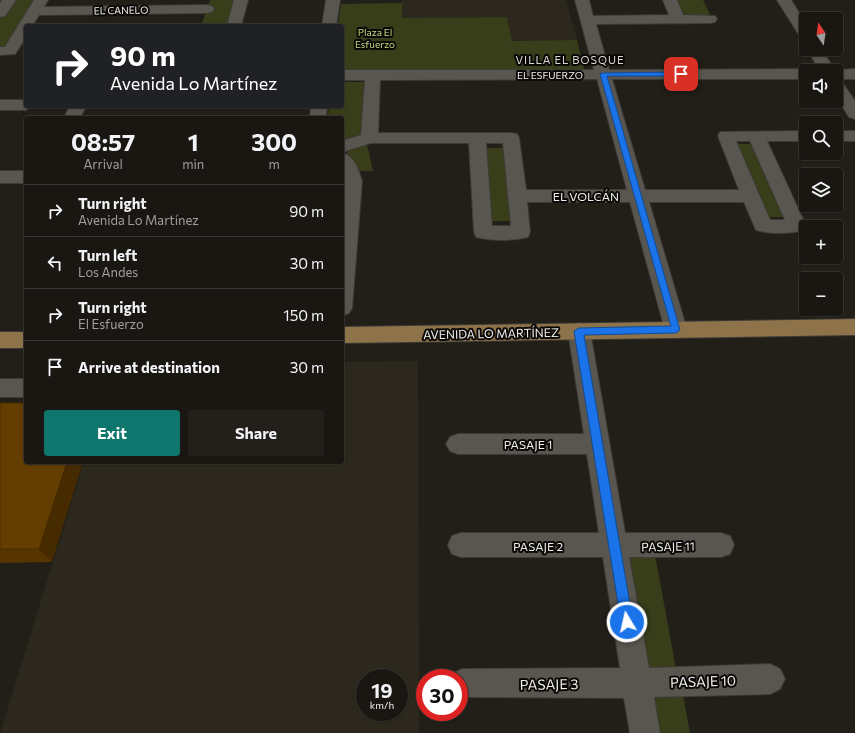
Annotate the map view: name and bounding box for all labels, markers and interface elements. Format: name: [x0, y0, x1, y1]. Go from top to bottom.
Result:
street label: EL CANELO: [94, 4, 148, 16]
north arrow: [799, 12, 843, 56]
map controls: [799, 12, 843, 316]
park label: Plaza El Esfuerzo: [355, 26, 395, 50]
text: 90 m: [110, 38, 176, 72]
icon: right: [44, 40, 96, 92]
district label: VILLA EL BOSQUE: [516, 53, 624, 66]
pin: [664, 57, 698, 91]
icon: arrive: [670, 63, 692, 85]
button: sound: [799, 64, 843, 108]
street label: EL ESFUERZO: [517, 69, 583, 81]
text: Avenida Lo Martínez: [110, 72, 277, 94]
button: search: [799, 116, 843, 160]
text: 08:57: [71, 127, 135, 156]
text: 1: [188, 127, 199, 156]
text: 300: [251, 127, 297, 156]
text: Arrival: [83, 156, 123, 172]
text: min: [182, 156, 204, 172]
text: m: [268, 156, 280, 172]
button: layers: [799, 168, 843, 212]
street label: EL VOLCÁN: [553, 189, 619, 203]
text: Turn right: [78, 194, 147, 212]
icon: right: [44, 200, 66, 222]
text: 90 m: [289, 202, 324, 220]
text: Avenida Lo Martínez: [78, 212, 199, 228]
button: +: [799, 220, 843, 264]
text: Turn left: [78, 246, 137, 264]
icon: left: [44, 252, 66, 274]
text: 30 m: [290, 254, 324, 272]
text: Los Andes: [78, 264, 138, 280]
button: −: [799, 272, 843, 316]
text: Turn right: [78, 298, 147, 316]
icon: right: [44, 304, 66, 326]
text: 150 m: [283, 306, 324, 324]
text: El Esfuerzo: [78, 316, 144, 332]
street label: AVENIDA LO MARTÍNEZ: [423, 325, 559, 341]
icon: arrive: [44, 356, 66, 378]
text: Arrive at destination: [78, 358, 220, 376]
text: 30 m: [290, 358, 324, 376]
button: Exit: [44, 410, 180, 456]
button: Share: [188, 410, 324, 456]
street label: PASAJE 1: [504, 437, 552, 452]
street label: PASAJE 2: [513, 539, 563, 554]
street label: PASAJE 11: [641, 539, 695, 554]
position arrow: [606, 601, 648, 643]
speed limit sign: 30: [416, 669, 468, 721]
street label: PASAJE 10: [670, 671, 736, 691]
street label: PASAJE 3: [520, 675, 578, 693]
text: 19: [371, 678, 393, 702]
text: km/h: [370, 699, 394, 711]

